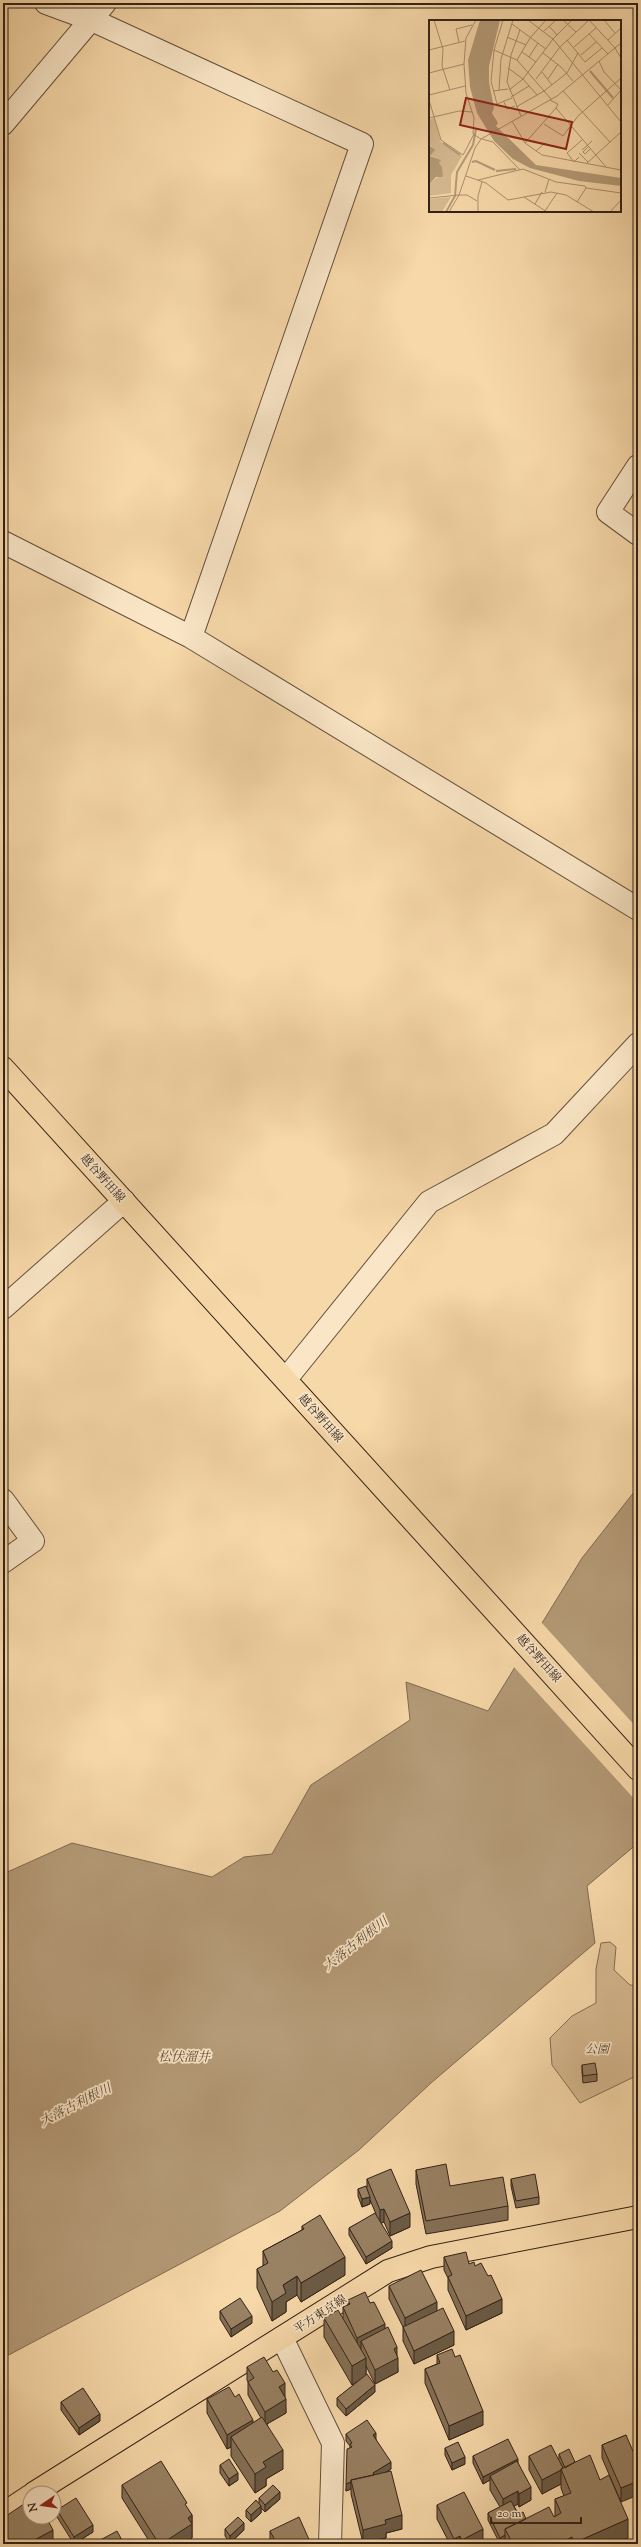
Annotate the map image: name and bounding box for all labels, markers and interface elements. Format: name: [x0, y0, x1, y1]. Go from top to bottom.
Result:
inset map: [429, 20, 621, 212]
street label: 越谷野田線: [75, 1150, 129, 1207]
street label: 越谷野田線: [293, 1390, 347, 1447]
street label: 越谷野田線: [511, 1630, 565, 1687]
water label: 大落古利根川: [320, 1912, 394, 1976]
park label: 公園: [585, 2041, 611, 2059]
water label: 松伏溜井: [158, 2049, 212, 2067]
water label: 大落古利根川: [37, 2079, 117, 2132]
street label: 平方東京線: [290, 2291, 351, 2339]
north arrow: [22, 2485, 62, 2525]
scale bar: [491, 2499, 581, 2525]
text: N: [24, 2501, 42, 2514]
text: 20 m: [497, 2505, 522, 2523]

